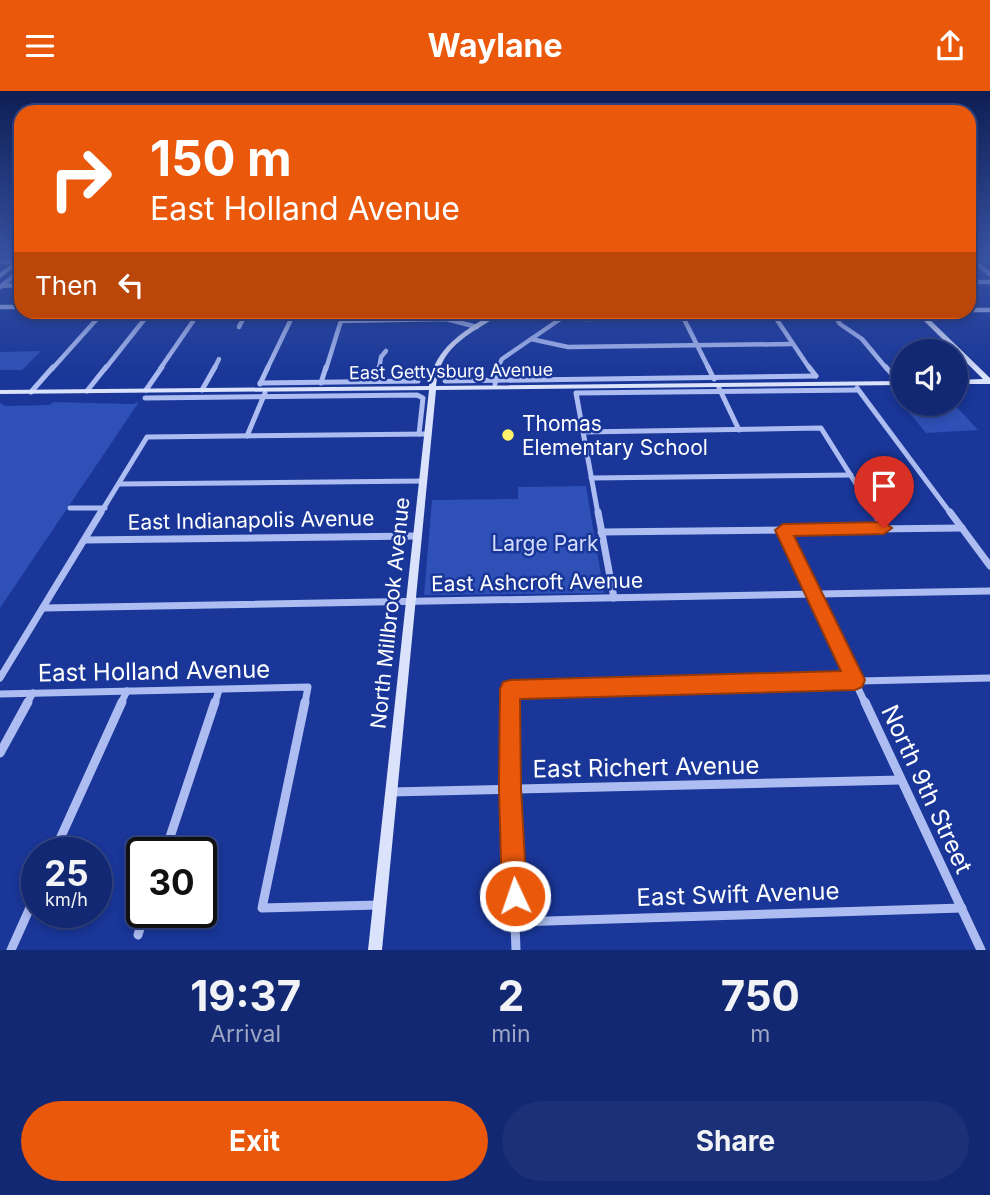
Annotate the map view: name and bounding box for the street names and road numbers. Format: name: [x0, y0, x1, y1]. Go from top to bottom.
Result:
street label: East Gettysburg Avenue: [349, 359, 553, 383]
street label: North Millbrook Avenue: [365, 496, 415, 730]
street label: East Indianapolis Avenue: [127, 505, 375, 535]
street label: East Ashcroft Avenue: [431, 568, 643, 596]
street label: East Holland Avenue: [38, 654, 270, 688]
street label: North 9th Street: [875, 700, 979, 878]
street label: East Richert Avenue: [532, 751, 760, 783]
street label: East Swift Avenue: [636, 876, 840, 912]

